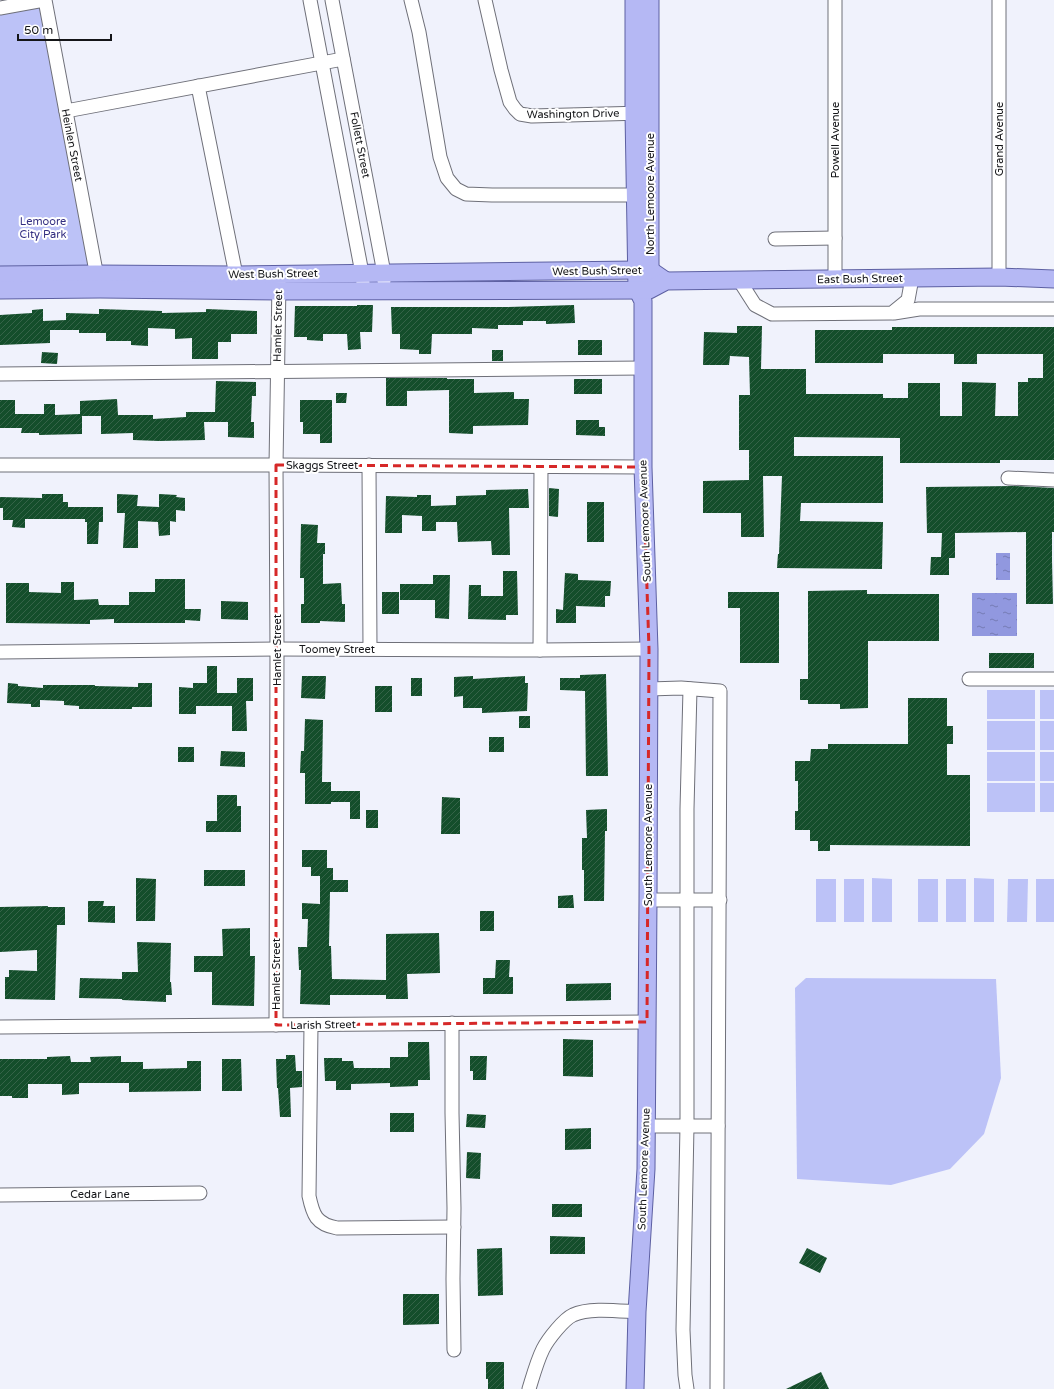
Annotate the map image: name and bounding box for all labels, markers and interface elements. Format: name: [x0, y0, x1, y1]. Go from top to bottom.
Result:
scale bar: [18, 16, 111, 42]
text: 50 m: [24, 23, 53, 37]
street label: Powell Avenue: [829, 102, 842, 178]
street label: Grand Avenue: [993, 102, 1006, 176]
street label: Washington Drive: [527, 107, 619, 121]
street label: Heinlen Street: [59, 108, 85, 182]
street label: Follett Street: [347, 111, 373, 179]
street label: North Lemoore Avenue: [644, 133, 657, 255]
park label: Lemoore City Park: [20, 215, 66, 241]
street label: West Bush Street: [552, 264, 642, 278]
street label: West Bush Street: [228, 267, 318, 281]
street label: East Bush Street: [817, 272, 903, 286]
street label: Hamlet Street: [271, 290, 285, 362]
street label: Skaggs Street: [286, 459, 358, 472]
street label: South Lemoore Avenue: [636, 460, 654, 582]
street label: Hamlet Street: [271, 614, 284, 686]
street label: Toomey Street: [299, 643, 375, 656]
street label: South Lemoore Avenue: [642, 784, 655, 906]
street label: Hamlet Street: [270, 938, 283, 1010]
street label: Larish Street: [290, 1018, 356, 1032]
street label: South Lemoore Avenue: [635, 1108, 653, 1230]
street label: Cedar Lane: [70, 1188, 130, 1201]

